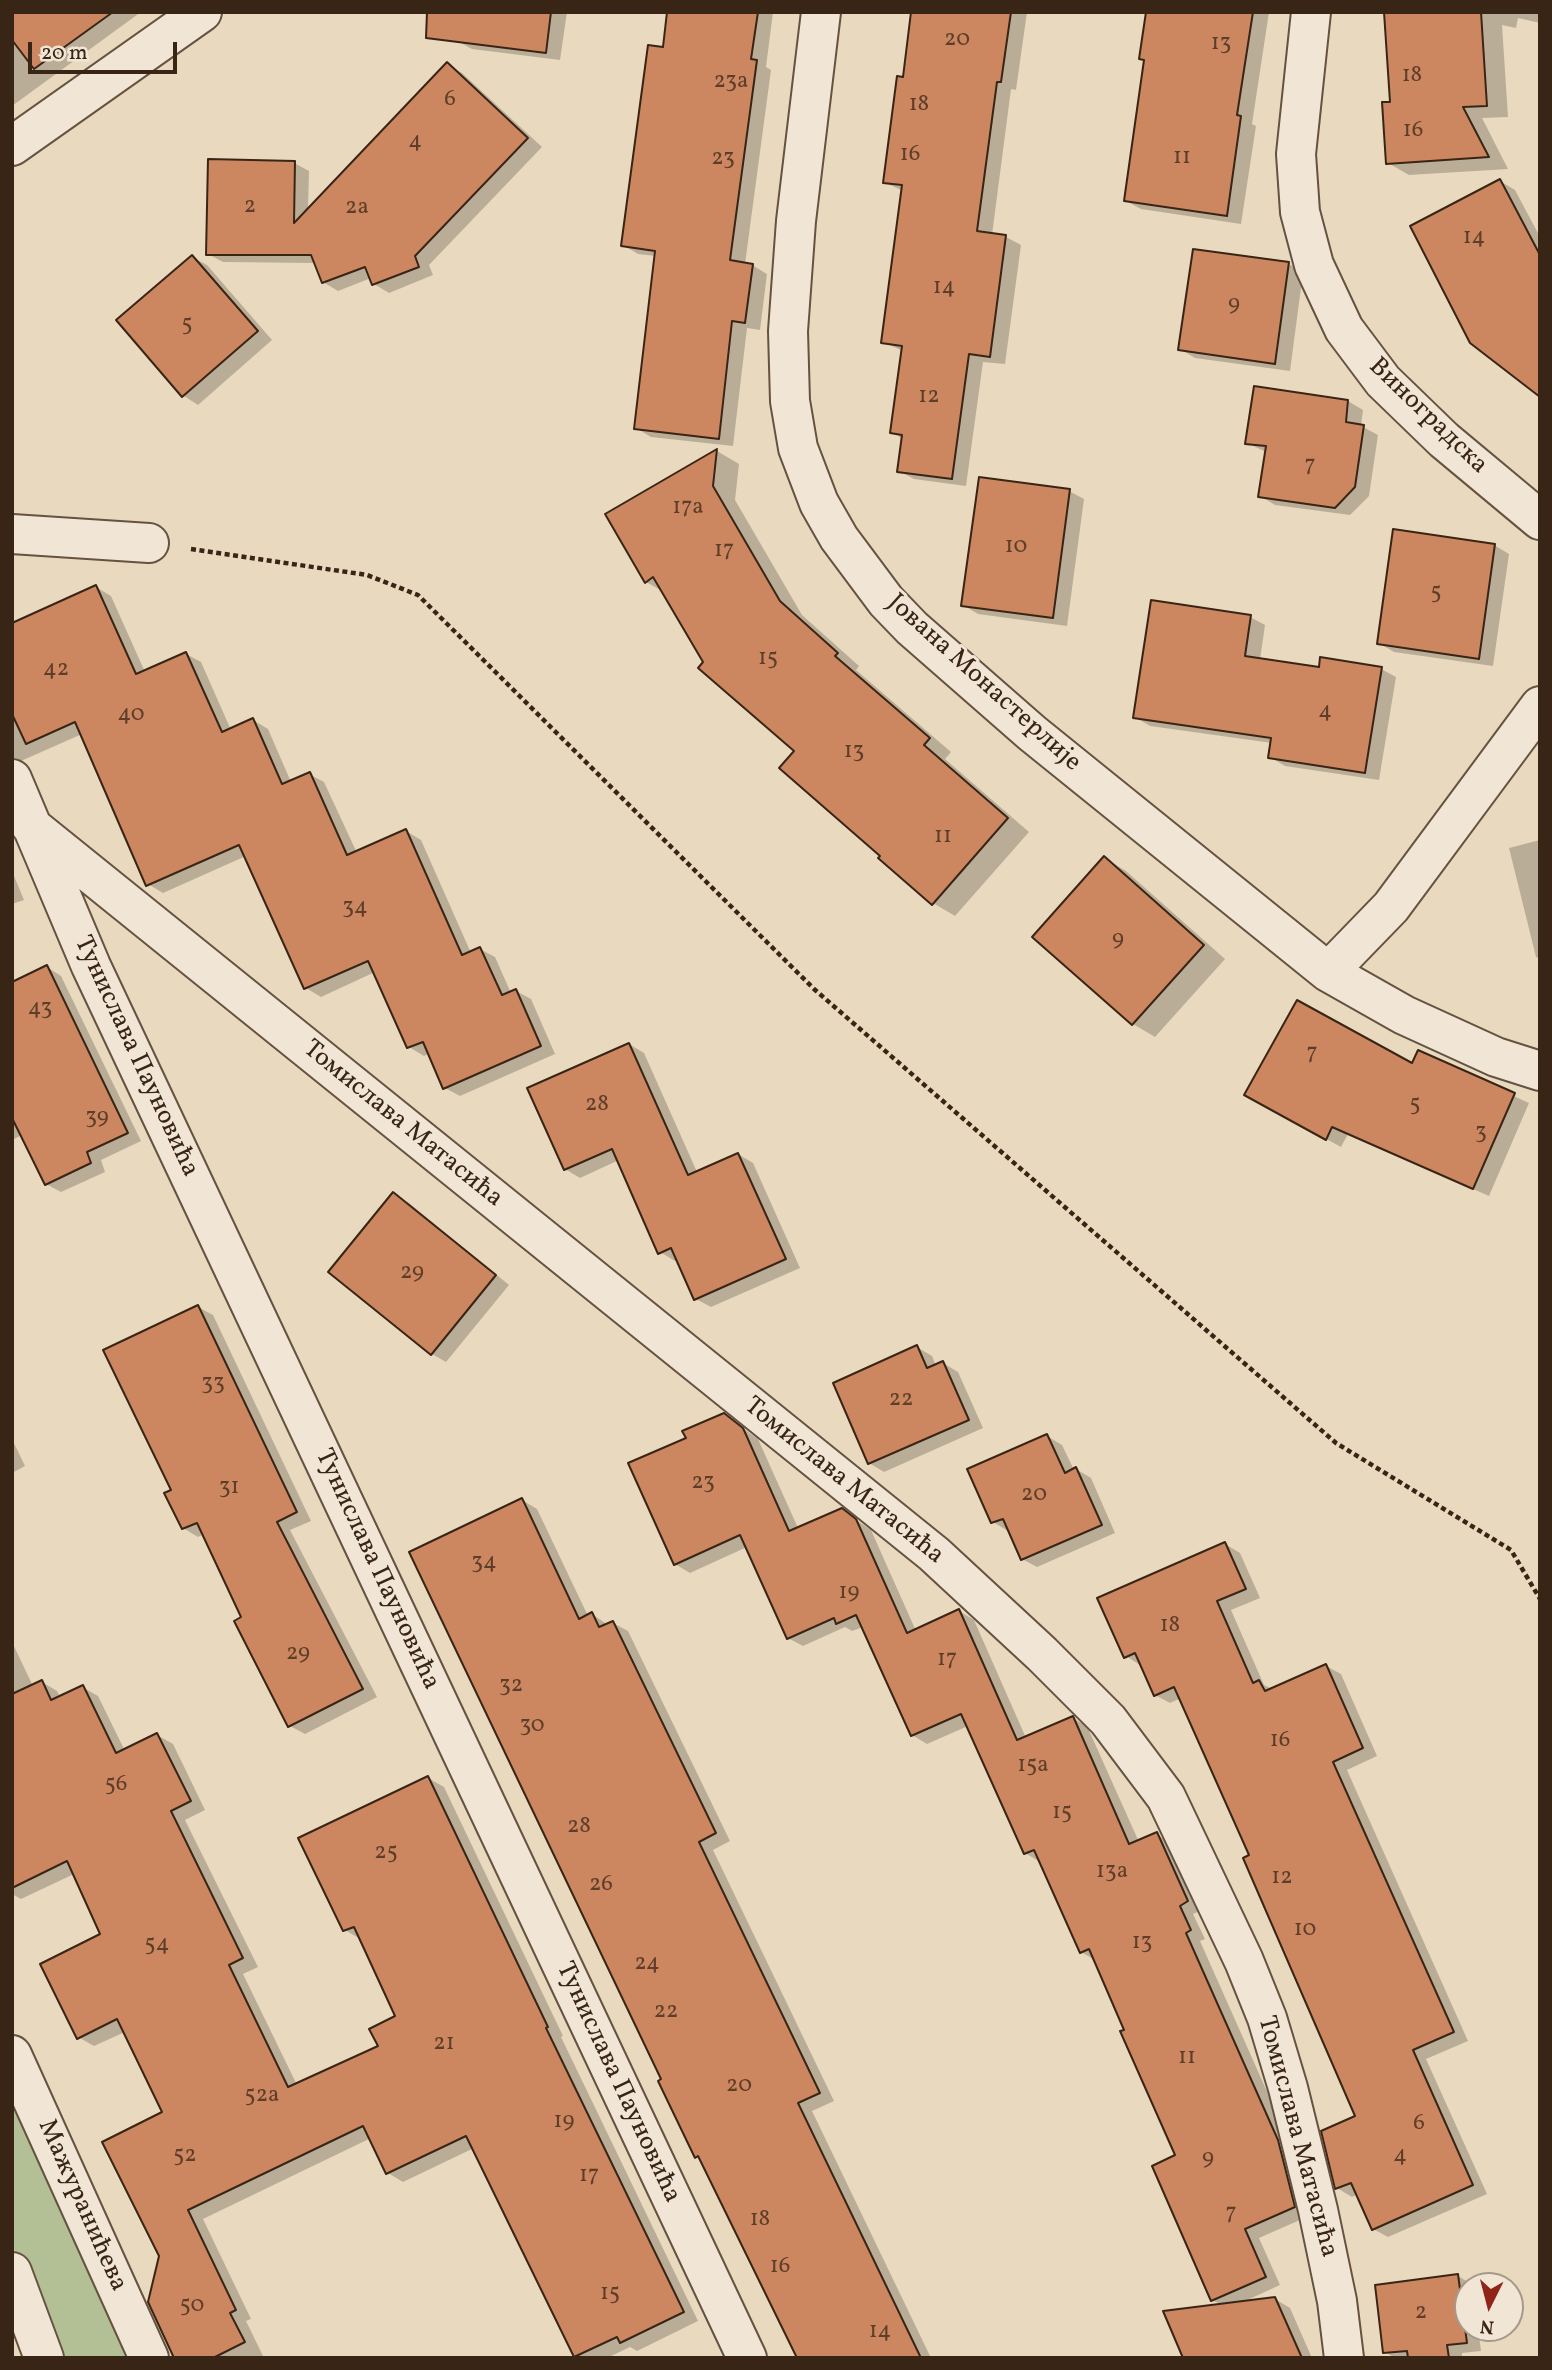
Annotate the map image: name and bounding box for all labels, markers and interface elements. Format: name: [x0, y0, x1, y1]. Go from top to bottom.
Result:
house number: 20: [944, 27, 970, 55]
scale bar: [32, 28, 180, 72]
house number: 13: [1211, 31, 1231, 59]
text: 20 m: [41, 39, 87, 68]
house number: 18: [1402, 63, 1422, 91]
house number: 23a: [714, 69, 748, 97]
house number: 6: [444, 87, 456, 115]
house number: 18: [909, 92, 929, 120]
house number: 16: [1403, 118, 1423, 146]
house number: 4: [408, 129, 422, 157]
house number: 16: [900, 142, 920, 170]
house number: 11: [1173, 145, 1191, 173]
house number: 23: [711, 146, 735, 174]
house number: 2: [244, 194, 256, 222]
house number: 2a: [345, 195, 369, 223]
house number: 14: [1463, 225, 1485, 253]
house number: 14: [933, 275, 955, 303]
house number: 9: [1228, 292, 1240, 320]
house number: 5: [181, 312, 193, 340]
street label: Виноградска: [1361, 352, 1493, 482]
house number: 12: [918, 384, 940, 412]
house number: 7: [1304, 453, 1316, 481]
house number: 17a: [672, 495, 704, 523]
house number: 10: [1005, 534, 1027, 562]
house number: 17: [714, 538, 734, 566]
house number: 5: [1430, 580, 1442, 608]
street label: Јована Монастерлије: [879, 589, 1087, 779]
house number: 15: [758, 646, 778, 674]
house number: 42: [43, 657, 69, 685]
house number: 4: [1318, 699, 1332, 727]
house number: 40: [117, 702, 145, 730]
house number: 13: [844, 739, 864, 767]
house number: 11: [934, 824, 952, 852]
house number: 34: [342, 895, 368, 923]
house number: 9: [1112, 927, 1124, 955]
street label: Тунислава Пауновића: [66, 932, 204, 1182]
house number: 43: [28, 996, 52, 1024]
street label: Томислава Матасића: [296, 1035, 508, 1215]
house number: 7: [1306, 1041, 1318, 1069]
house number: 28: [585, 1092, 609, 1120]
house number: 5: [1409, 1092, 1421, 1120]
house number: 39: [85, 1105, 109, 1133]
house number: 3: [1475, 1120, 1487, 1148]
house number: 29: [400, 1260, 424, 1288]
house number: 33: [201, 1371, 225, 1399]
house number: 22: [889, 1387, 913, 1415]
street label: Томислава Матасића: [737, 1392, 949, 1572]
street label: Тунислава Пауновића: [307, 1445, 445, 1695]
house number: 23: [691, 1470, 715, 1498]
house number: 31: [219, 1475, 239, 1503]
house number: 20: [1021, 1482, 1047, 1510]
house number: 34: [471, 1550, 497, 1578]
house number: 19: [839, 1580, 859, 1608]
house number: 18: [1160, 1613, 1180, 1641]
house number: 29: [286, 1641, 310, 1669]
house number: 17: [937, 1647, 957, 1675]
house number: 32: [499, 1673, 523, 1701]
house number: 30: [519, 1713, 545, 1741]
house number: 16: [1270, 1728, 1290, 1756]
house number: 15a: [1017, 1753, 1049, 1781]
house number: 56: [105, 1772, 127, 1800]
house number: 15: [1052, 1800, 1072, 1828]
house number: 28: [567, 1814, 591, 1842]
house number: 25: [374, 1840, 398, 1868]
house number: 13a: [1096, 1859, 1128, 1887]
house number: 12: [1271, 1865, 1293, 1893]
house number: 26: [589, 1872, 613, 1900]
house number: 10: [1294, 1917, 1316, 1945]
house number: 13: [1132, 1930, 1152, 1958]
house number: 54: [145, 1932, 169, 1960]
house number: 24: [634, 1951, 660, 1979]
street label: Тунислава Пауновића: [548, 1958, 686, 2208]
house number: 22: [654, 1999, 678, 2027]
street label: Томислава Матасића: [1249, 2013, 1343, 2261]
house number: 21: [433, 2031, 455, 2059]
house number: 11: [1178, 2045, 1196, 2073]
house number: 20: [726, 2073, 752, 2101]
house number: 52a: [245, 2083, 279, 2111]
house number: 19: [554, 2109, 574, 2137]
house number: 6: [1413, 2111, 1425, 2139]
street label: Мажуранићева: [29, 2115, 133, 2297]
house number: 52: [173, 2143, 197, 2171]
house number: 4: [1393, 2143, 1407, 2171]
house number: 9: [1202, 2146, 1214, 2174]
house number: 17: [579, 2163, 599, 2191]
house number: 7: [1225, 2201, 1237, 2229]
house number: 18: [750, 2207, 770, 2235]
house number: 16: [770, 2254, 790, 2282]
north arrow: [1454, 2272, 1524, 2342]
house number: 15: [600, 2281, 620, 2309]
house number: 50: [180, 2293, 204, 2321]
house number: 2: [1415, 2300, 1427, 2328]
text: N: [1479, 2312, 1495, 2340]
house number: 14: [869, 2319, 891, 2347]

